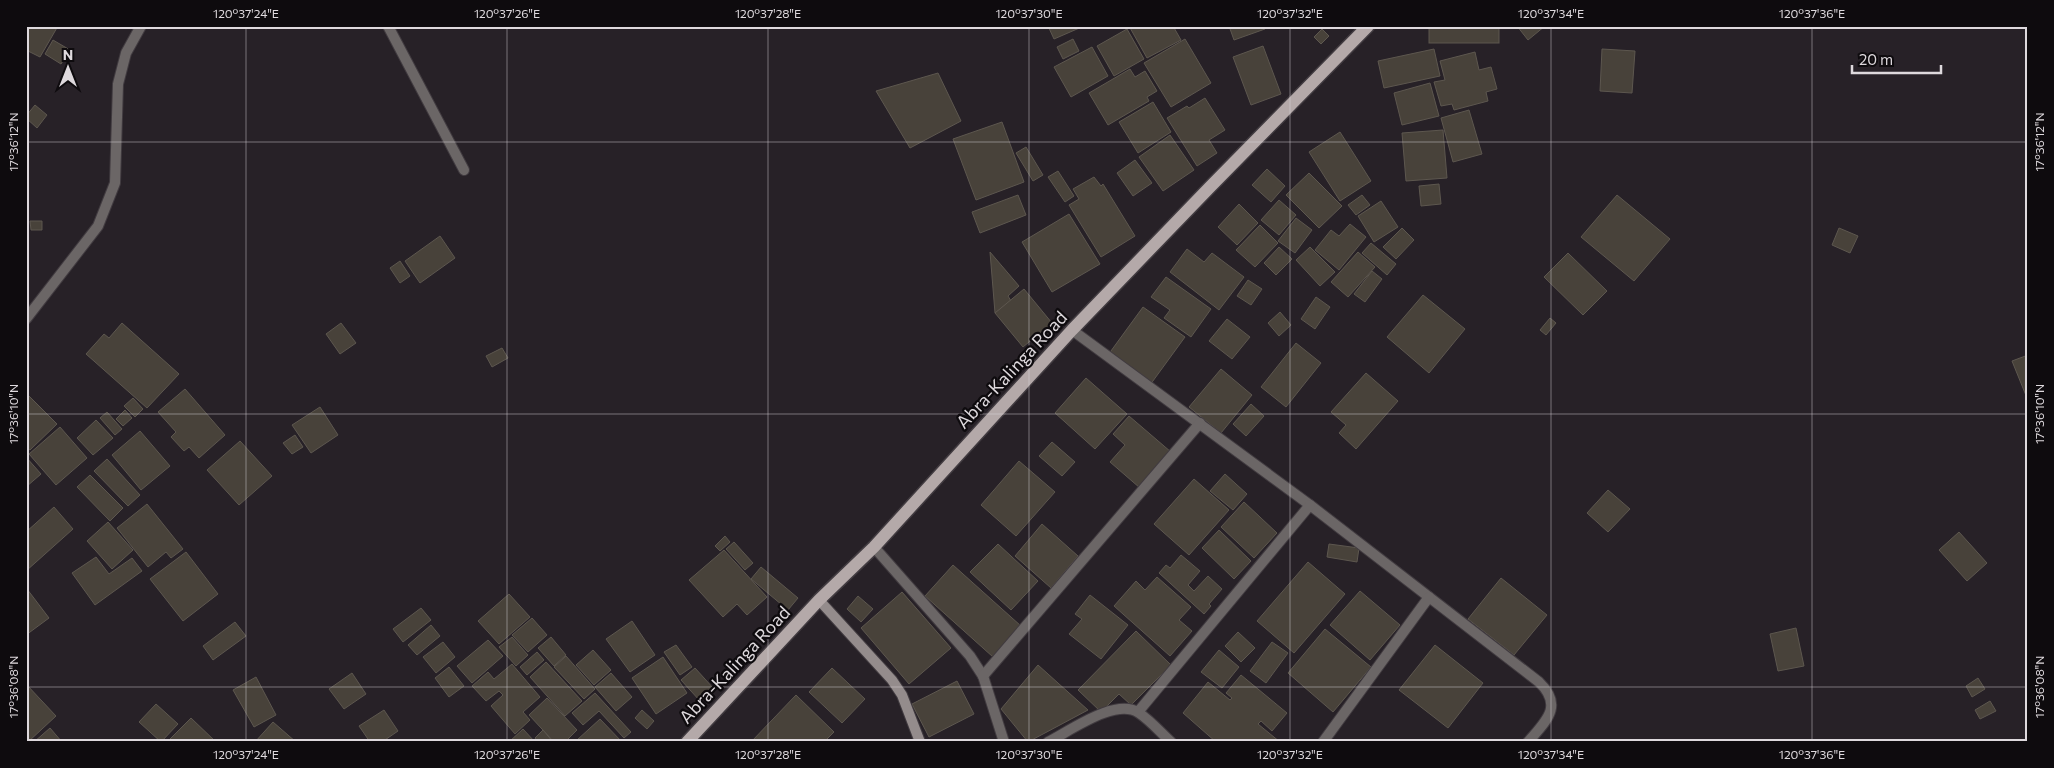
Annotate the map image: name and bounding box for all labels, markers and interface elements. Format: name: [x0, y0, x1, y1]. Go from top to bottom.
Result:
text: 120°37'24"E: [213, 6, 279, 20]
text: 120°37'26"E: [474, 6, 540, 20]
text: 120°37'28"E: [735, 6, 801, 20]
text: 120°37'30"E: [995, 6, 1063, 20]
text: 120°37'32"E: [1257, 6, 1323, 20]
text: 120°37'34"E: [1518, 6, 1584, 20]
text: 120°37'36"E: [1779, 6, 1845, 20]
north arrow: [42, 42, 92, 92]
scale bar: [1852, 42, 1940, 74]
text: N: [63, 46, 73, 63]
text: 20 m: [1859, 50, 1893, 68]
text: 17°36'12"N: [6, 112, 20, 172]
text: 17°36'12"N: [2032, 112, 2046, 172]
street label: Abra-Kalinga Road: [951, 306, 1071, 433]
text: 17°36'10"N: [6, 384, 20, 444]
text: 17°36'10"N: [2032, 384, 2046, 444]
street label: Abra-Kalinga Road: [674, 601, 794, 728]
text: 17°36'08"N: [6, 656, 20, 718]
text: 17°36'08"N: [2032, 656, 2046, 718]
text: 120°37'24"E: [213, 747, 279, 761]
text: 120°37'26"E: [474, 747, 540, 761]
text: 120°37'28"E: [735, 747, 801, 761]
text: 120°37'30"E: [995, 747, 1063, 761]
text: 120°37'32"E: [1257, 747, 1323, 761]
text: 120°37'34"E: [1518, 747, 1584, 761]
text: 120°37'36"E: [1779, 747, 1845, 761]

